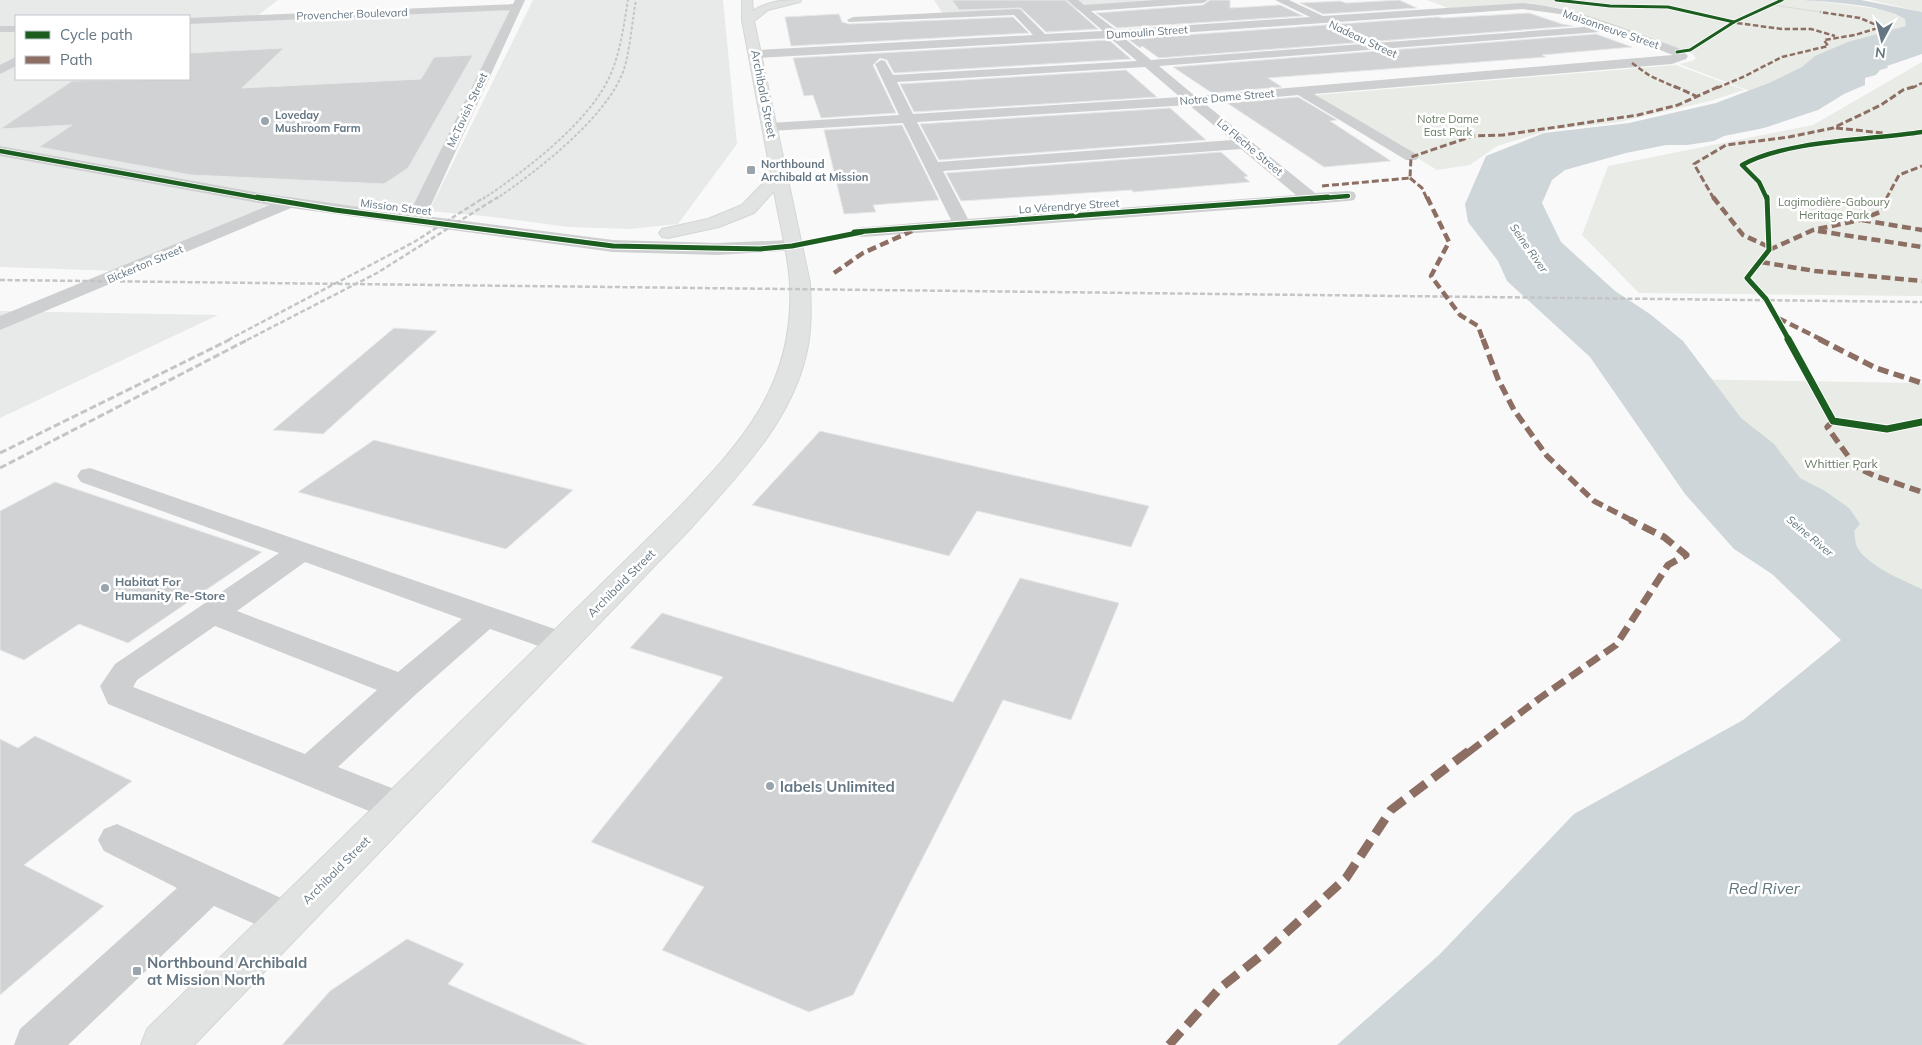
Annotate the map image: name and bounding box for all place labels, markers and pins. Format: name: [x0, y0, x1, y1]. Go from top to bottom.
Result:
place label: Loveday Mushroom Farm: [275, 108, 361, 135]
marker: Loveday Mushroom Farm: [259, 115, 271, 127]
place label: Northbound Archibald at Mission: [761, 157, 868, 184]
marker: Northbound Archibald at Mission: [745, 164, 757, 176]
place label: Habitat For Humanity Re-Store: [115, 574, 225, 603]
marker: Habitat For Humanity Re-Store: [99, 582, 111, 594]
place label: labels Unlimited: [780, 777, 895, 796]
marker: labels Unlimited: [764, 780, 776, 792]
place label: Northbound Archibald at Mission North: [147, 953, 307, 989]
marker: Northbound Archibald at Mission North: [131, 965, 143, 977]

